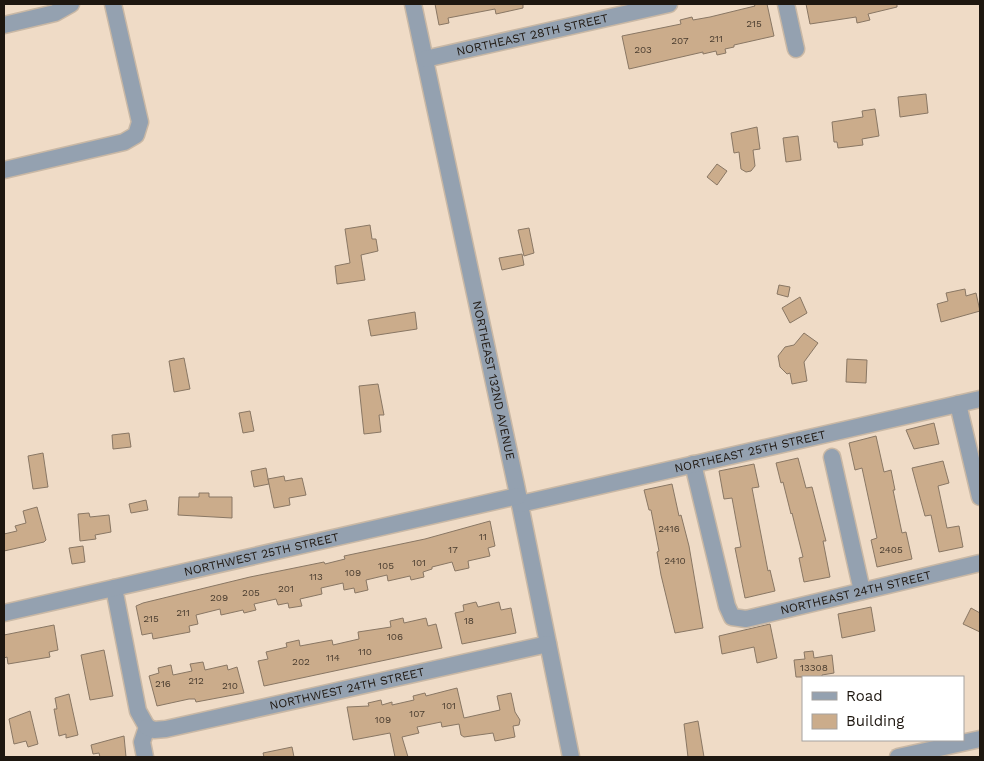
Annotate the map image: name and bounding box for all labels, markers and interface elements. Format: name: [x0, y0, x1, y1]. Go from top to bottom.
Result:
street label: NORTHEAST 28TH STREET: [455, 11, 610, 59]
house number: 215: [746, 18, 762, 29]
house number: 211: [709, 33, 723, 44]
house number: 207: [671, 35, 689, 46]
house number: 203: [634, 44, 652, 55]
street label: NORTHEAST 132ND AVENUE: [470, 299, 518, 462]
street label: NORTHEAST 25TH STREET: [673, 427, 827, 476]
house number: 2416: [658, 523, 680, 534]
street label: NORTHWEST 25TH STREET: [183, 530, 340, 579]
house number: 11: [479, 531, 487, 542]
house number: 17: [448, 544, 458, 555]
house number: 2405: [879, 544, 903, 555]
house number: 2410: [664, 555, 686, 566]
house number: 101: [412, 557, 426, 568]
house number: 105: [378, 560, 394, 571]
house number: 109: [345, 567, 361, 578]
street label: NORTHEAST 24TH STREET: [779, 568, 932, 618]
house number: 113: [309, 571, 323, 582]
house number: 201: [278, 583, 294, 594]
house number: 205: [242, 587, 260, 598]
house number: 209: [210, 592, 228, 603]
house number: 211: [176, 607, 190, 618]
house number: 215: [143, 613, 159, 624]
house number: 18: [464, 615, 474, 626]
house number: 106: [387, 631, 403, 642]
house number: 110: [358, 646, 372, 657]
house number: 114: [326, 652, 340, 663]
house number: 202: [292, 656, 310, 667]
house number: 13308: [800, 662, 828, 673]
street label: NORTHWEST 24TH STREET: [268, 665, 426, 713]
house number: 212: [188, 675, 204, 686]
legend: [802, 676, 964, 741]
house number: 216: [155, 678, 171, 689]
house number: 210: [222, 680, 238, 691]
text: Road: [846, 687, 883, 705]
house number: 101: [442, 700, 456, 711]
house number: 107: [409, 708, 425, 719]
text: Building: [846, 712, 904, 730]
house number: 109: [375, 714, 391, 725]

